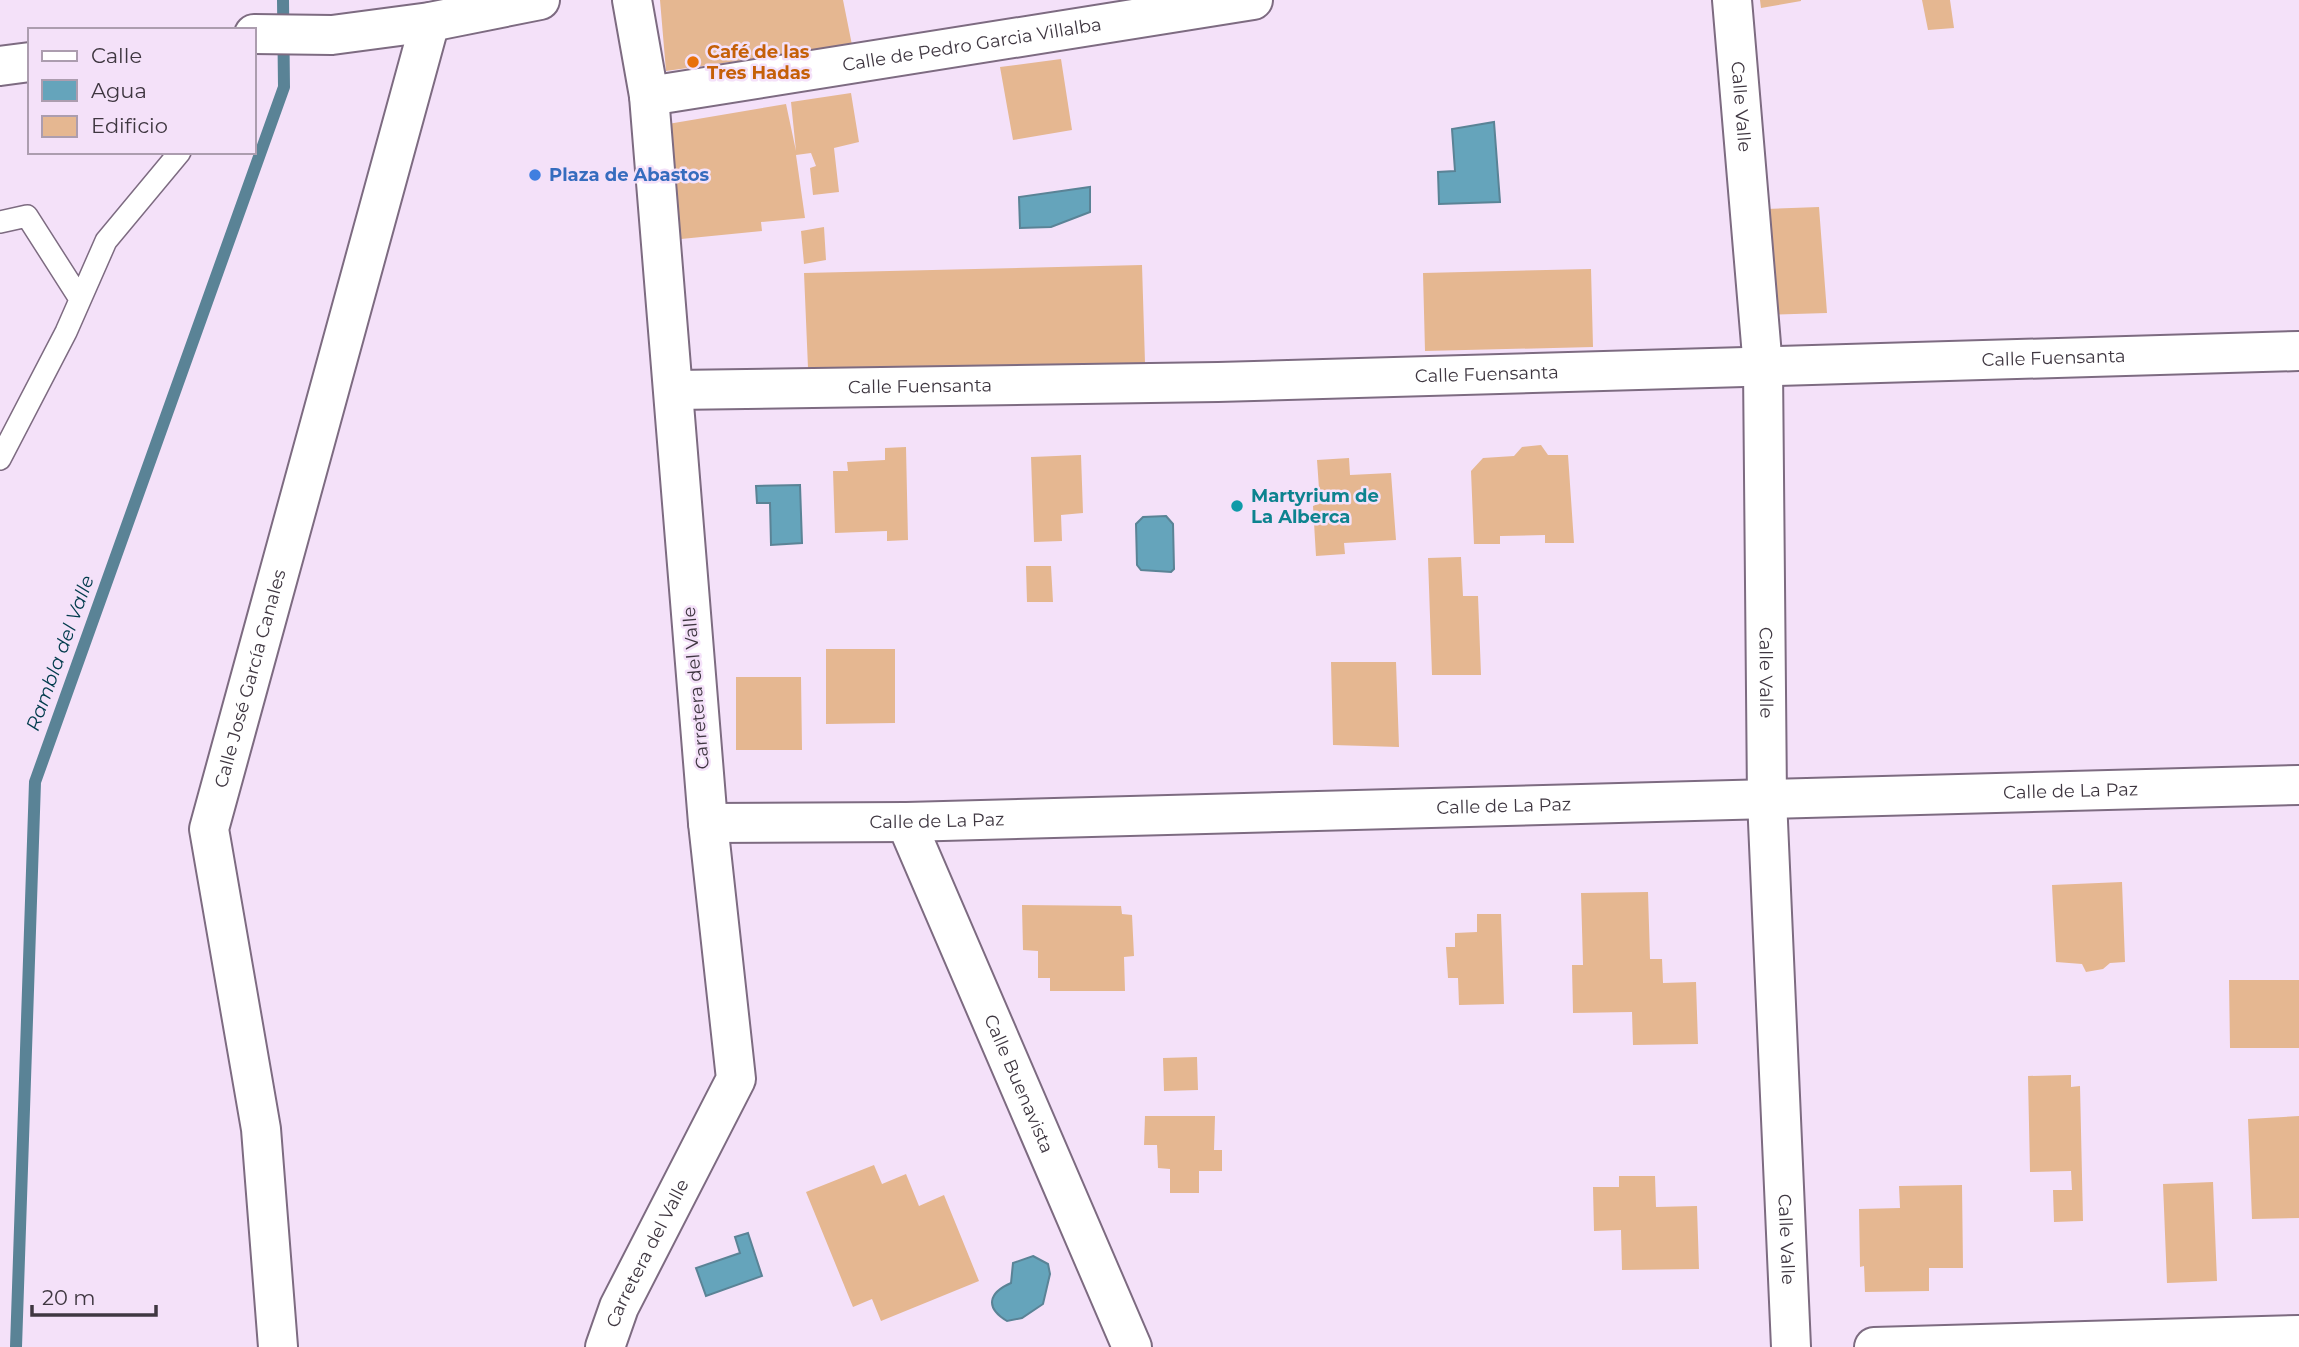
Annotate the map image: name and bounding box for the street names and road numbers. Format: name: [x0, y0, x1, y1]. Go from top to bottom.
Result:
street label: Calle de Pedro Garcia Villalba: [841, 13, 1103, 76]
street label: Calle Valle: [1726, 60, 1756, 153]
street label: Calle Fuensanta: [1981, 345, 2126, 371]
street label: Calle Fuensanta: [1415, 361, 1559, 387]
street label: Calle Fuensanta: [848, 374, 992, 398]
street label: Calle José García Canales: [210, 567, 291, 790]
street label: Carretera del Valle: [678, 606, 714, 770]
street label: Calle Valle: [1754, 627, 1777, 719]
street label: Calle de La Paz: [2003, 778, 2138, 804]
street label: Calle de La Paz: [1436, 793, 1571, 819]
street label: Calle de La Paz: [870, 808, 1005, 833]
street label: Calle Buenavista: [979, 1011, 1058, 1156]
street label: Carretera del Valle: [602, 1175, 694, 1330]
street label: Calle Valle: [1773, 1193, 1799, 1285]

